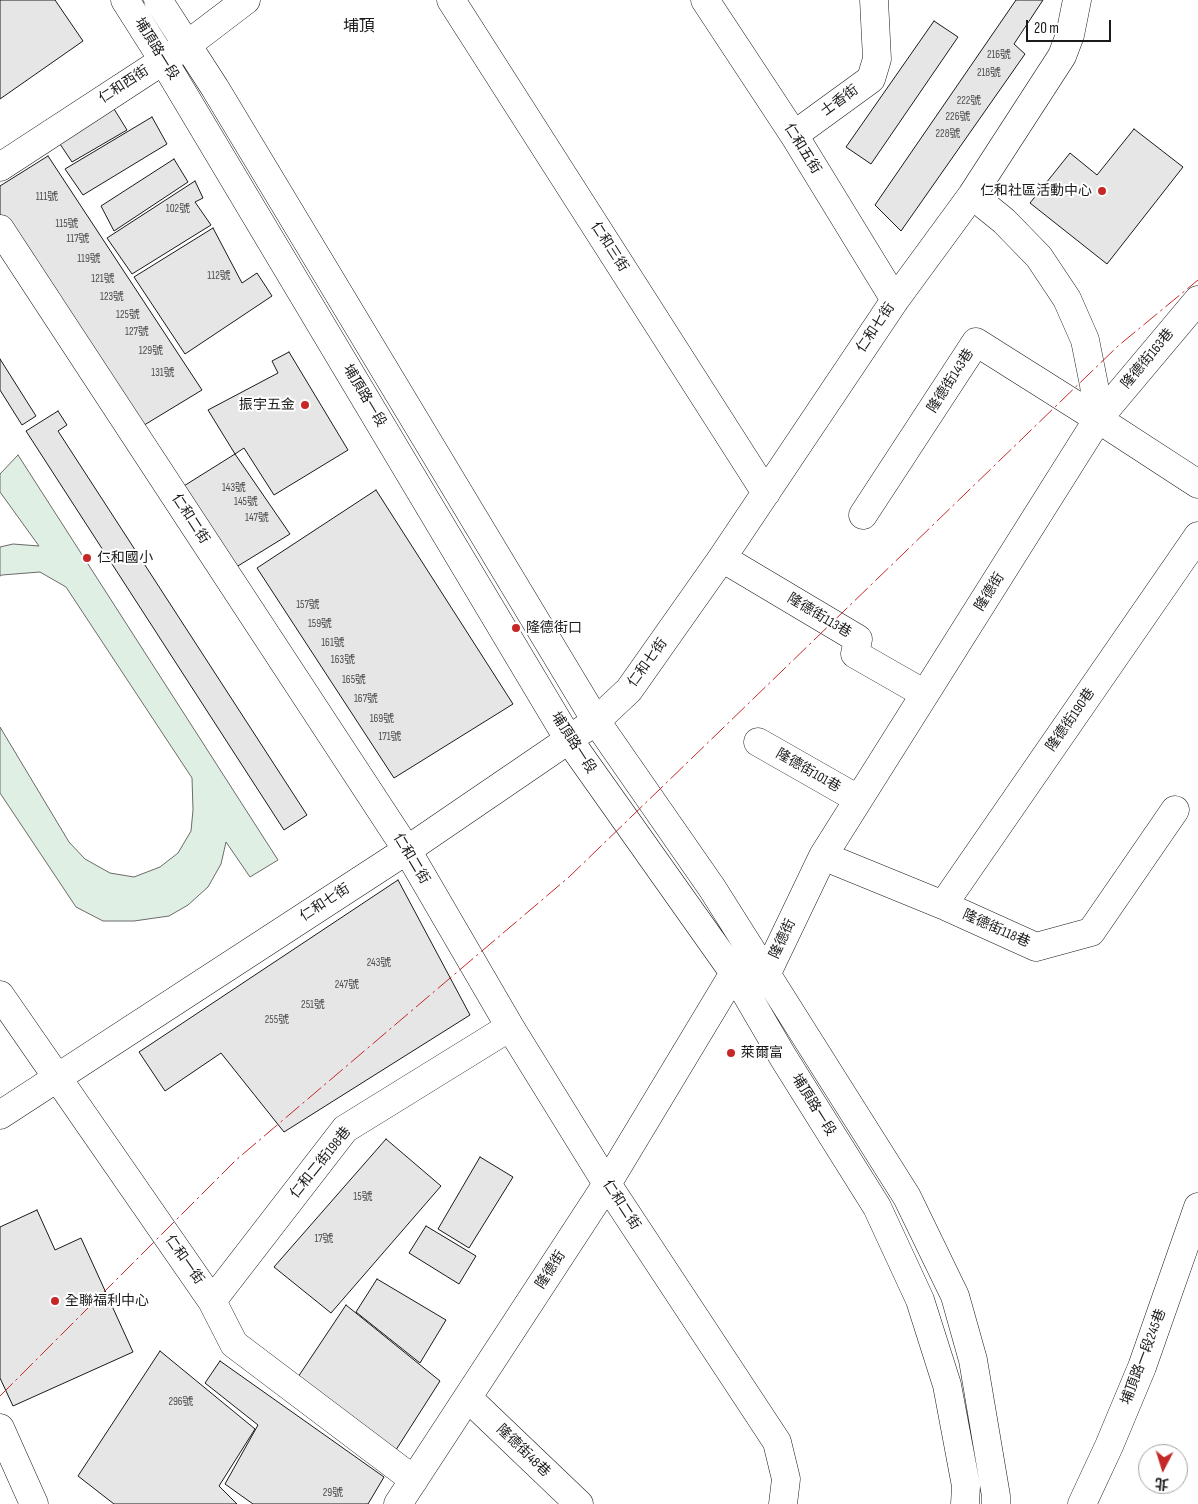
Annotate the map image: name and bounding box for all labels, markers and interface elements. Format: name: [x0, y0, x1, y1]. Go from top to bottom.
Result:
scale bar: [1028, 10, 1113, 42]
street label: 埔頂路一段: [130, 15, 182, 83]
district label: 埔頂: [343, 17, 375, 37]
text: 20 m: [1034, 19, 1059, 38]
house number: 216號: [987, 48, 1011, 62]
street label: 仁和西街: [96, 63, 152, 107]
house number: 218號: [977, 66, 1001, 80]
street label: 士香街: [818, 82, 862, 120]
house number: 222號: [957, 94, 981, 108]
house number: 226號: [946, 110, 970, 124]
street label: 仁和五街: [780, 121, 824, 177]
house number: 228號: [936, 127, 960, 141]
place label: 仁和社區活動中心: [980, 183, 1092, 199]
marker: 仁和社區活動中心: [1096, 185, 1108, 197]
house number: 111號: [36, 190, 58, 204]
house number: 102號: [166, 202, 190, 216]
house number: 115號: [55, 217, 79, 231]
street label: 仁和三街: [587, 219, 631, 275]
house number: 117號: [66, 232, 90, 246]
house number: 119號: [77, 252, 101, 266]
house number: 112號: [207, 269, 231, 283]
house number: 121號: [91, 272, 115, 286]
house number: 123號: [100, 290, 124, 304]
street label: 仁和七街: [853, 300, 899, 356]
house number: 125號: [116, 308, 140, 322]
house number: 127號: [125, 325, 149, 339]
street label: 隆德街163巷: [1118, 326, 1178, 392]
house number: 129號: [139, 344, 163, 358]
street label: 隆德街143巷: [924, 346, 978, 416]
street label: 埔頂路一段: [339, 362, 389, 430]
house number: 131號: [151, 366, 175, 380]
place label: 振宇五金: [239, 397, 295, 413]
marker: 振宇五金: [299, 399, 311, 411]
house number: 143號: [222, 481, 246, 495]
street label: 仁和二街: [168, 491, 212, 547]
house number: 145號: [234, 495, 258, 509]
house number: 147號: [245, 511, 269, 525]
place label: 仁和國小: [97, 550, 153, 566]
marker: 仁和國小: [81, 552, 93, 564]
street label: 隆德街: [972, 570, 1008, 614]
street label: 隆德街113巷: [784, 590, 854, 642]
house number: 157號: [296, 598, 320, 612]
house number: 159號: [308, 617, 332, 631]
place label: 隆德街口: [526, 620, 582, 636]
marker: 隆德街口: [510, 622, 522, 634]
street label: 仁和七街: [625, 635, 671, 691]
house number: 161號: [321, 636, 345, 650]
house number: 163號: [331, 653, 355, 667]
house number: 165號: [342, 673, 366, 687]
street label: 隆德街190巷: [1043, 685, 1099, 755]
house number: 167號: [354, 692, 378, 706]
street label: 埔頂路一段: [547, 709, 599, 777]
house number: 169號: [370, 712, 394, 726]
house number: 171號: [378, 730, 402, 744]
street label: 隆德街101巷: [773, 746, 843, 796]
street label: 仁和二街: [389, 831, 433, 887]
street label: 仁和七街: [297, 881, 353, 925]
street label: 隆德街118巷: [960, 907, 1032, 951]
street label: 隆德街: [767, 916, 799, 962]
house number: 243號: [367, 956, 391, 970]
house number: 247號: [335, 978, 359, 992]
house number: 251號: [301, 998, 325, 1012]
house number: 255號: [265, 1013, 289, 1027]
place label: 萊爾富: [741, 1045, 783, 1061]
marker: 萊爾富: [725, 1047, 737, 1059]
street label: 埔頂路一段: [787, 1071, 839, 1139]
street label: 仁和二街198巷: [287, 1124, 355, 1202]
street label: 仁和二街: [599, 1177, 643, 1233]
house number: 15號: [353, 1190, 373, 1204]
street label: 仁和一街: [161, 1232, 207, 1288]
house number: 17號: [314, 1232, 334, 1246]
street label: 隆德街: [533, 1248, 569, 1292]
place label: 全聯福利中心: [65, 1293, 149, 1309]
marker: 全聯福利中心: [49, 1295, 61, 1307]
street label: 埔頂路一段245巷: [1118, 1307, 1170, 1407]
house number: 296號: [168, 1395, 194, 1409]
street label: 隆德街48巷: [493, 1421, 553, 1481]
north arrow: [1138, 1444, 1188, 1494]
text: 北: [1154, 1474, 1169, 1493]
house number: 29號: [323, 1486, 343, 1500]

